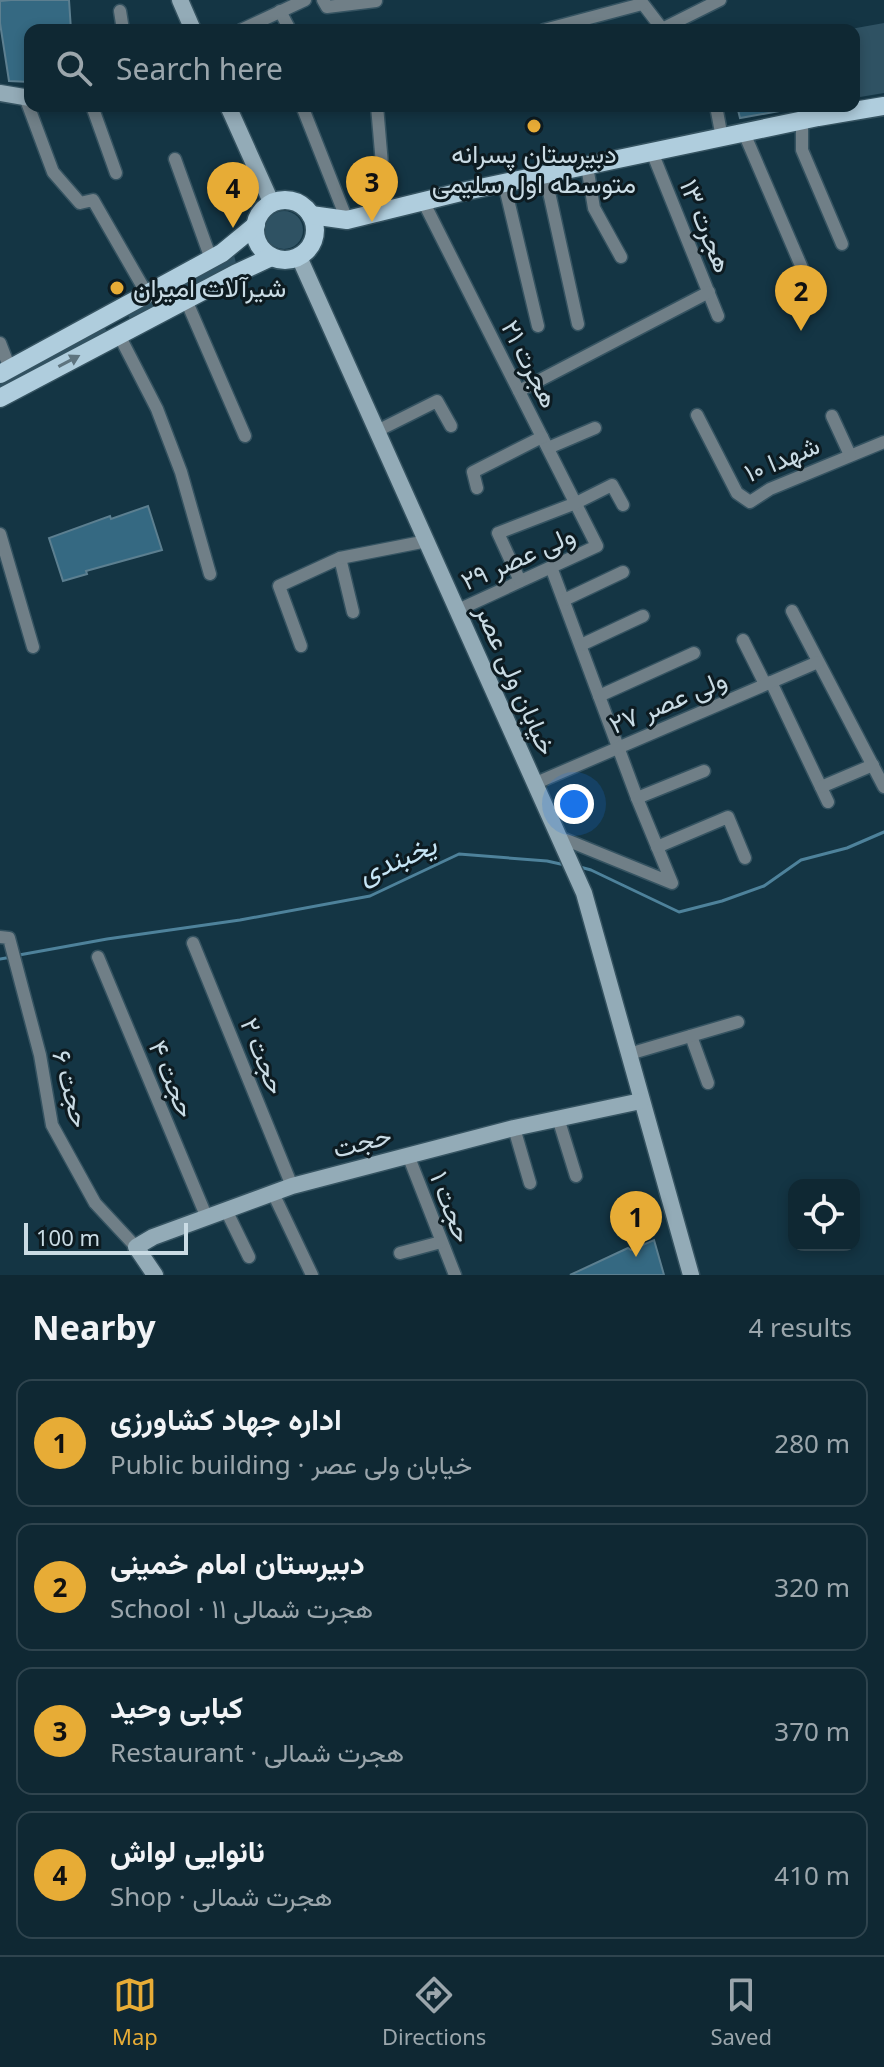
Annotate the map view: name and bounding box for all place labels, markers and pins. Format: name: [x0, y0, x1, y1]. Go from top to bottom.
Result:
marker: دبیرستان پسرانه متوسطه اول سلیمی: [525, 117, 543, 135]
place label: دبیرستان پسرانه متوسطه اول سلیمی: [432, 135, 636, 201]
pin: 3: [346, 156, 398, 222]
pin: 4: [207, 162, 259, 228]
pin: 2: [775, 265, 827, 331]
place label: شیرآلات امیران: [133, 269, 286, 305]
marker: شیرآلات امیران: [108, 279, 126, 297]
pin: 1: [610, 1191, 662, 1257]

